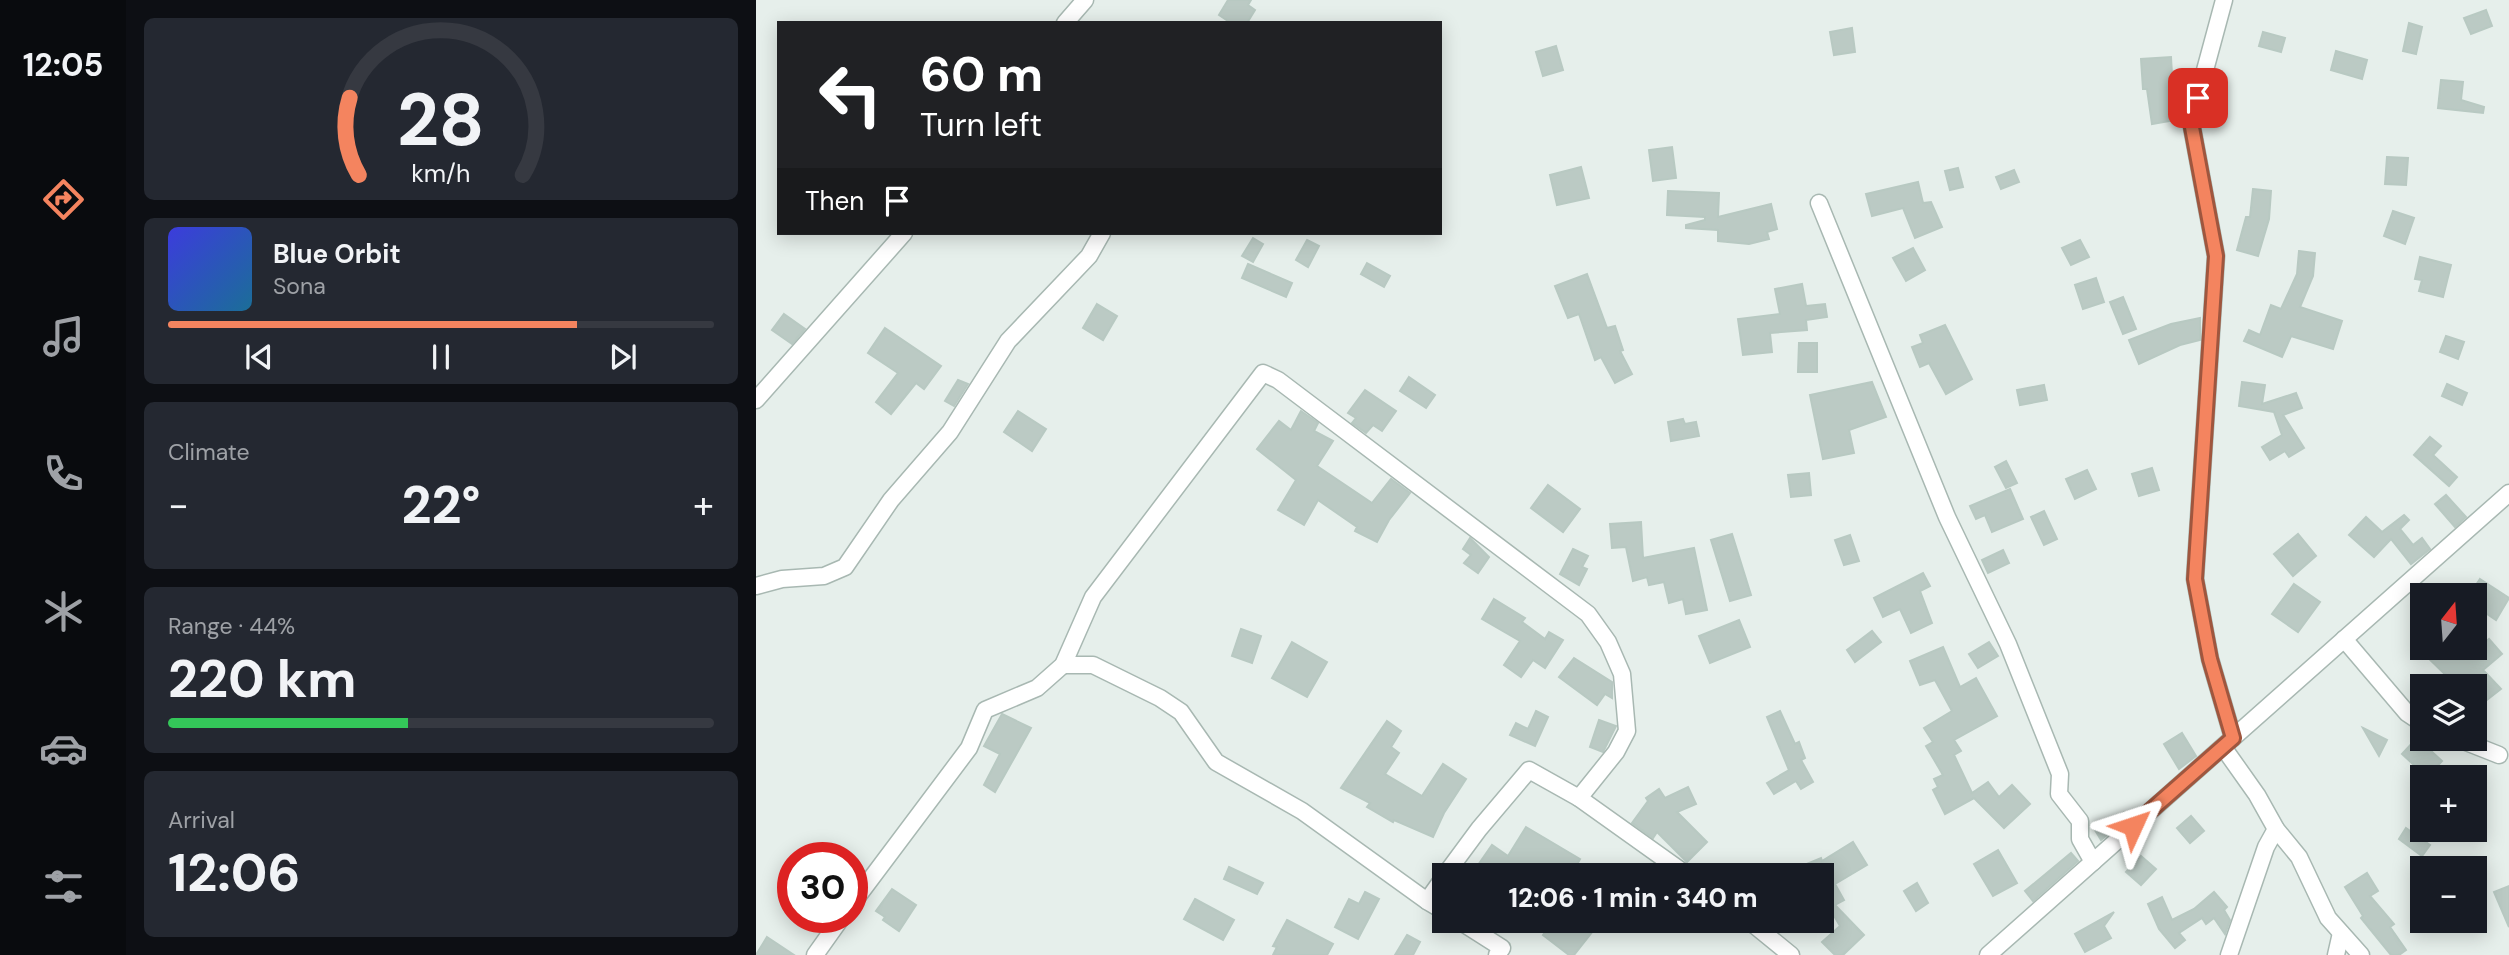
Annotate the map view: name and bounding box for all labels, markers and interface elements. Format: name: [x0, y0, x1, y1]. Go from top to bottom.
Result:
text: 60 m: [920, 42, 1043, 106]
text: 12:05: [23, 44, 103, 86]
icon: left: [805, 49, 896, 140]
pin: [2168, 68, 2228, 128]
text: 28: [397, 73, 485, 168]
icon: arrive: [2179, 79, 2217, 117]
text: Turn left: [920, 104, 1042, 146]
text: km/h: [411, 157, 471, 190]
icon: directions: [39, 175, 88, 224]
icon: arrive: [878, 182, 916, 220]
text: Then: [805, 184, 864, 218]
text: Blue Orbit: [273, 237, 401, 271]
text: Sona: [273, 271, 326, 301]
icon: music: [39, 312, 88, 361]
icon: previous: [240, 338, 278, 376]
icon: pause: [422, 338, 460, 376]
icon: next: [604, 338, 642, 376]
text: Climate: [168, 437, 250, 467]
icon: phone: [39, 449, 88, 498]
text: 22°: [401, 471, 481, 539]
text: −: [168, 480, 189, 530]
text: +: [693, 480, 714, 530]
north arrow: [2410, 583, 2487, 660]
map controls: [2410, 583, 2487, 933]
icon: climate: [39, 587, 88, 636]
text: Range · 44%: [168, 611, 295, 641]
text: 220 km: [168, 645, 356, 713]
button: layers: [2410, 674, 2487, 751]
icon: car: [39, 724, 88, 773]
button: +: [2410, 765, 2487, 842]
position arrow: [2096, 789, 2170, 863]
text: Arrival: [168, 805, 235, 835]
text: 12:06: [168, 839, 301, 907]
speed limit sign: 30: [777, 842, 868, 933]
button: −: [2410, 856, 2487, 933]
icon: filters: [39, 862, 88, 911]
text: 12:06 · 1 min · 340 m: [1508, 881, 1758, 915]

